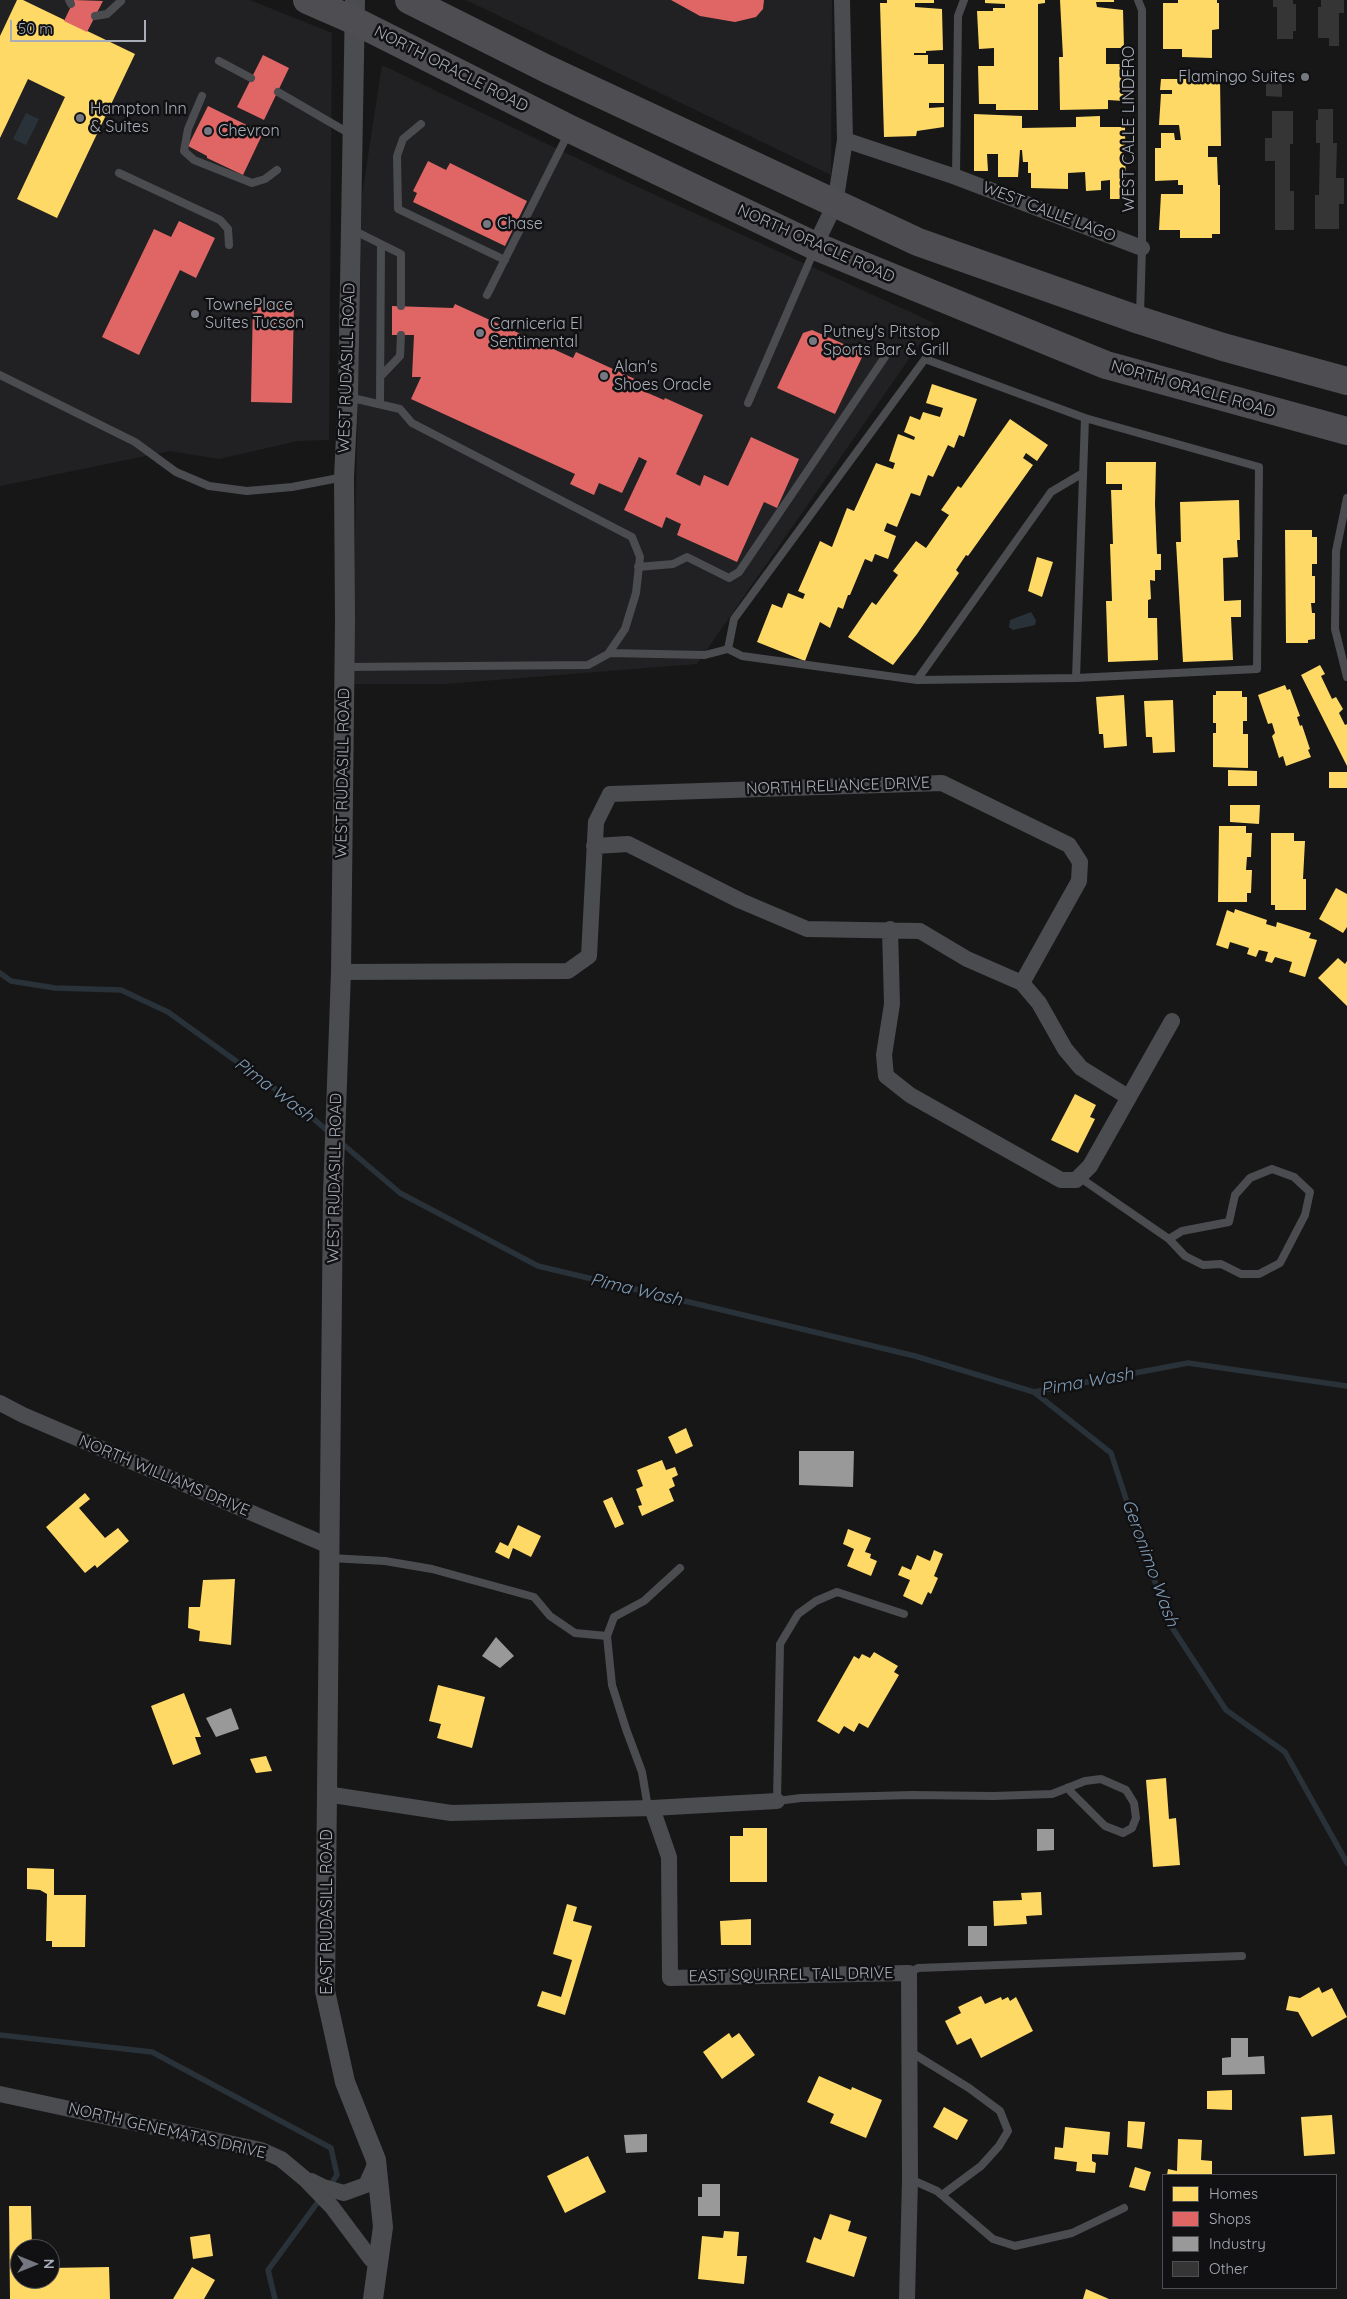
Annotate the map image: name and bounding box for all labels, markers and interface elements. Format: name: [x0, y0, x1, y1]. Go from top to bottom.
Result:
scale bar: [12, 10, 149, 42]
text: 50 m: [18, 19, 53, 38]
street label: NORTH ORACLE ROAD: [371, 22, 531, 116]
street label: WEST CALLE LINDERO: [1119, 46, 1139, 212]
place label: Flamingo Suites: [1178, 67, 1295, 87]
marker: Flamingo Suites: [1299, 71, 1311, 83]
place label: Hampton Inn & Suites: [90, 99, 187, 137]
marker: Hampton Inn & Suites: [74, 112, 86, 124]
place label: Chevron: [218, 121, 280, 141]
marker: Chevron: [202, 125, 214, 137]
street label: WEST CALLE LAGO: [980, 178, 1118, 246]
street label: NORTH ORACLE ROAD: [734, 201, 898, 287]
place label: Chase: [497, 214, 543, 234]
marker: Chase: [481, 218, 493, 230]
street label: WEST RUDASILL ROAD: [334, 283, 360, 453]
place label: TownePlace Suites Tucson: [205, 295, 304, 333]
marker: TownePlace Suites Tucson: [189, 308, 201, 320]
place label: Carniceria El Sentimental: [490, 314, 583, 352]
place label: Putney's Pitstop Sports Bar & Grill: [823, 322, 949, 360]
marker: Carniceria El Sentimental: [474, 327, 486, 339]
marker: Putney's Pitstop Sports Bar & Grill: [807, 335, 819, 347]
street label: NORTH ORACLE ROAD: [1109, 356, 1277, 422]
place label: Alan's Shoes Oracle: [614, 357, 711, 395]
marker: Alan's Shoes Oracle: [598, 370, 610, 382]
street label: WEST RUDASILL ROAD: [332, 688, 354, 858]
street label: NORTH RELIANCE DRIVE: [746, 773, 930, 799]
water label: Pima Wash: [230, 1053, 318, 1127]
street label: WEST RUDASILL ROAD: [324, 1093, 346, 1263]
water label: Pima Wash: [588, 1269, 684, 1311]
water label: Pima Wash: [1039, 1363, 1135, 1401]
street label: NORTH WILLIAMS DRIVE: [76, 1431, 252, 1521]
water label: Geronimo Wash: [1117, 1497, 1183, 1629]
street label: EAST RUDASILL ROAD: [317, 1829, 337, 1995]
street label: EAST SQUIRREL TAIL DRIVE: [688, 1964, 894, 1986]
street label: NORTH GENEMATAS DRIVE: [66, 2099, 268, 2163]
legend: [1162, 2174, 1337, 2289]
text: Homes: [1209, 2184, 1258, 2203]
text: Shops: [1209, 2209, 1251, 2228]
text: Industry: [1209, 2234, 1266, 2253]
north arrow: [10, 2239, 60, 2289]
text: N: [40, 2259, 58, 2269]
text: Other: [1209, 2259, 1248, 2278]

